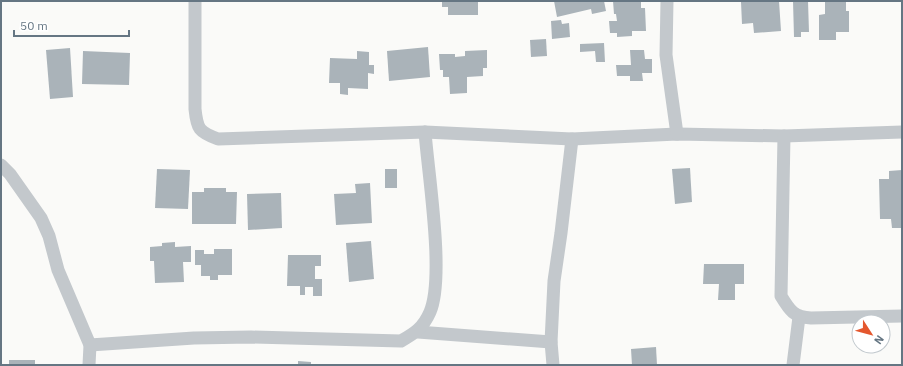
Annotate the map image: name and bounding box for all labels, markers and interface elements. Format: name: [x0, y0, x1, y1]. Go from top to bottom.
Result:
scale bar: [14, 12, 129, 38]
text: 50 m: [20, 18, 48, 33]
north arrow: [851, 314, 891, 354]
text: N: [871, 333, 887, 347]

